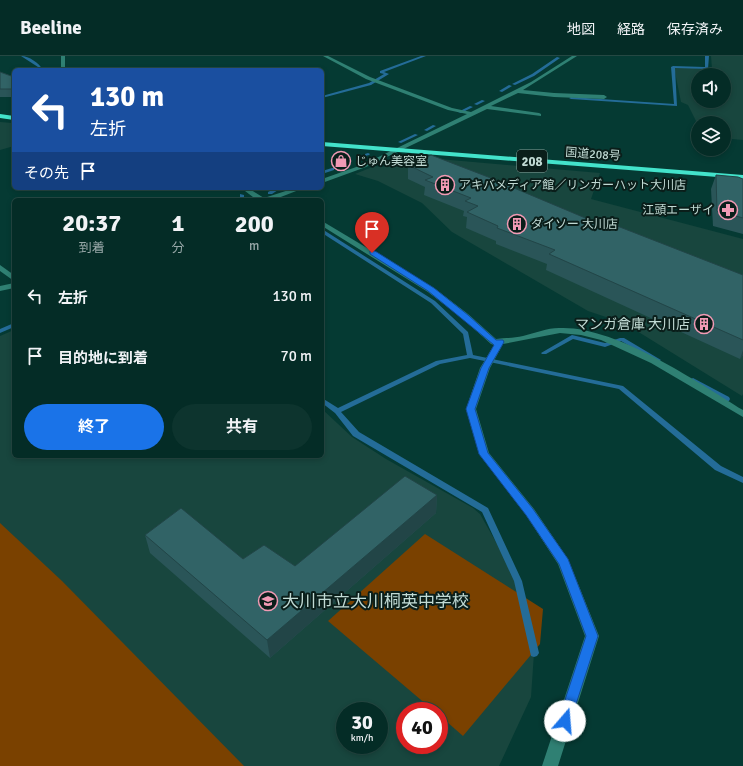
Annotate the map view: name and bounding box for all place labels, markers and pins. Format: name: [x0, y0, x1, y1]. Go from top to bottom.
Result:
shop icon: じゅん美容室: [330, 150, 352, 172]
place label: じゅん美容室: [355, 154, 427, 169]
building icon: アキバメディア館／リンガーハット大川店: [434, 174, 456, 196]
place label: アキバメディア館／リンガーハット大川店: [459, 178, 686, 193]
pharmacy icon: 江頭エーザイ: [717, 199, 739, 221]
place label: 江頭エーザイ: [642, 203, 714, 218]
pin: [355, 212, 389, 253]
building icon: ダイソー 大川店: [506, 213, 528, 235]
place label: ダイソー 大川店: [531, 217, 618, 232]
building icon: マンガ倉庫 大川店: [693, 313, 715, 335]
place label: マンガ倉庫 大川店: [575, 316, 690, 333]
school or university icon: 大川市立大川桐英中学校: [257, 590, 279, 612]
place label: 大川市立大川桐英中学校: [282, 591, 469, 612]

